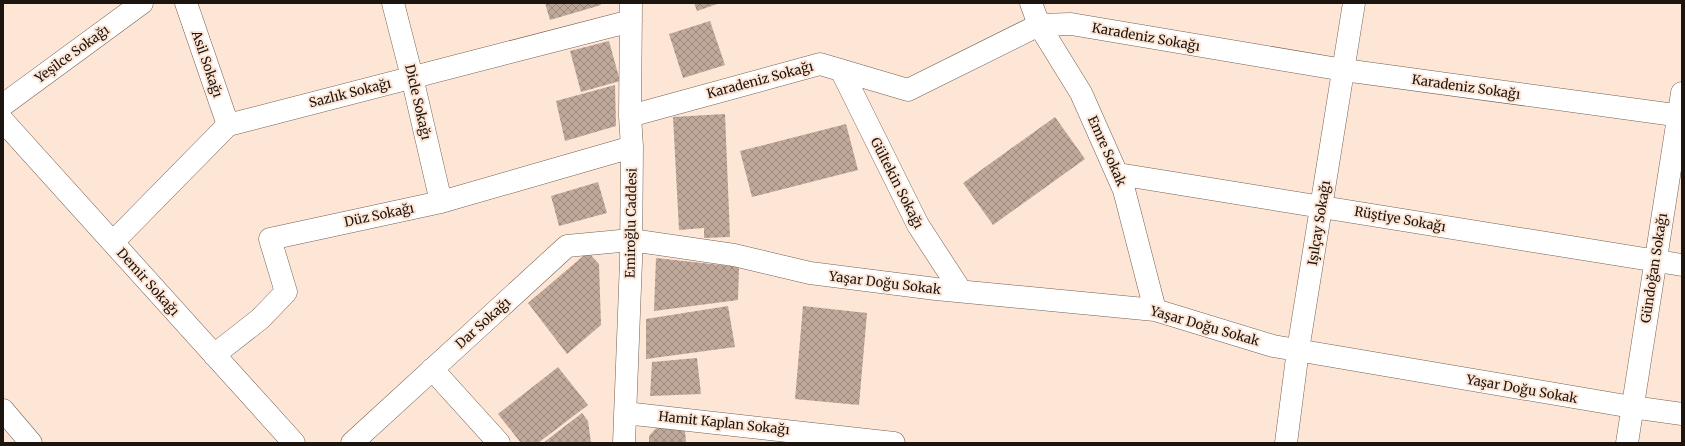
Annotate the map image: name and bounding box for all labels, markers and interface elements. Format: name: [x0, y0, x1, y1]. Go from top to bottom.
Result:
street label: Karadeniz Sokağı: [1091, 19, 1201, 55]
street label: Yeşilce Sokağı: [31, 21, 112, 87]
street label: Asil Sokağı: [187, 27, 226, 100]
street label: Karadeniz Sokağı: [705, 58, 815, 102]
street label: Dicle Sokağı: [401, 63, 435, 141]
street label: Karadeniz Sokağı: [1411, 71, 1521, 103]
street label: Sazlık Sokağı: [307, 75, 393, 111]
street label: Emre Sokak: [1084, 113, 1130, 190]
street label: Gültekin Sokağı: [867, 135, 927, 231]
street label: Emiroğlu Caddesi: [622, 168, 640, 278]
street label: Işılçay Sokağı: [1304, 179, 1334, 267]
street label: Düz Sokağı: [343, 199, 415, 231]
street label: Rüştiye Sokağı: [1353, 203, 1447, 235]
street label: Gündoğan Sokağı: [1637, 212, 1671, 324]
street label: Demir Sokağı: [113, 244, 183, 320]
street label: Yaşar Doğu Sokak: [827, 268, 943, 298]
street label: Dar Sokağı: [452, 294, 514, 352]
street label: Yaşar Doğu Sokak: [1148, 302, 1262, 350]
street label: Yaşar Doğu Sokak: [1464, 371, 1580, 407]
street label: Hamit Kaplan Sokağı: [658, 408, 790, 438]

